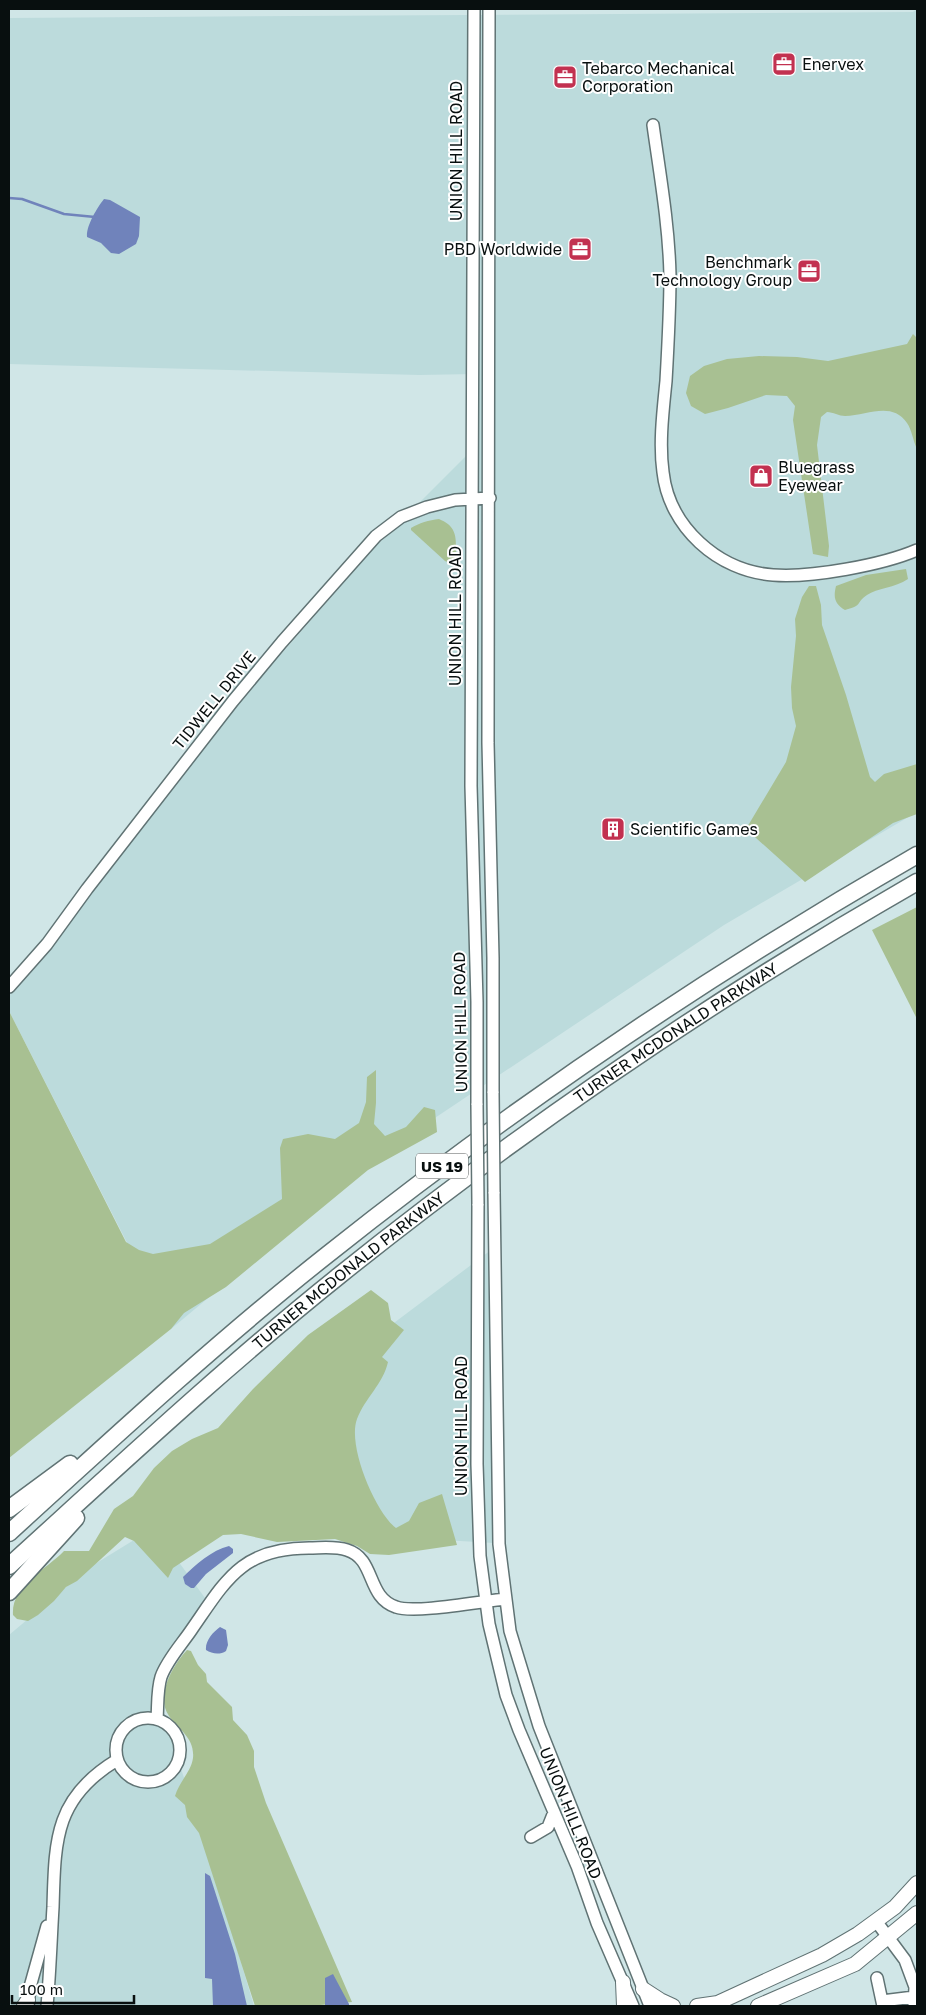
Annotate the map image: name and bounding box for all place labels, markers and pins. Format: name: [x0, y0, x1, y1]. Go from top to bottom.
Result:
office icon: Enervex: [771, 51, 797, 77]
place label: Enervex: [802, 54, 864, 74]
place label: Tebarco Mechanical Corporation: [582, 58, 735, 96]
office icon: Tebarco Mechanical Corporation: [552, 64, 578, 90]
office icon: PBD Worldwide: [567, 236, 593, 262]
place label: PBD Worldwide: [444, 239, 562, 259]
place label: Benchmark Technology Group: [652, 252, 792, 290]
office icon: Benchmark Technology Group: [796, 258, 822, 284]
place label: Bluegrass Eyewear: [778, 457, 855, 495]
shop icon: Bluegrass Eyewear: [748, 463, 774, 489]
building icon: Scientific Games: [600, 816, 626, 842]
place label: Scientific Games: [630, 819, 758, 839]

